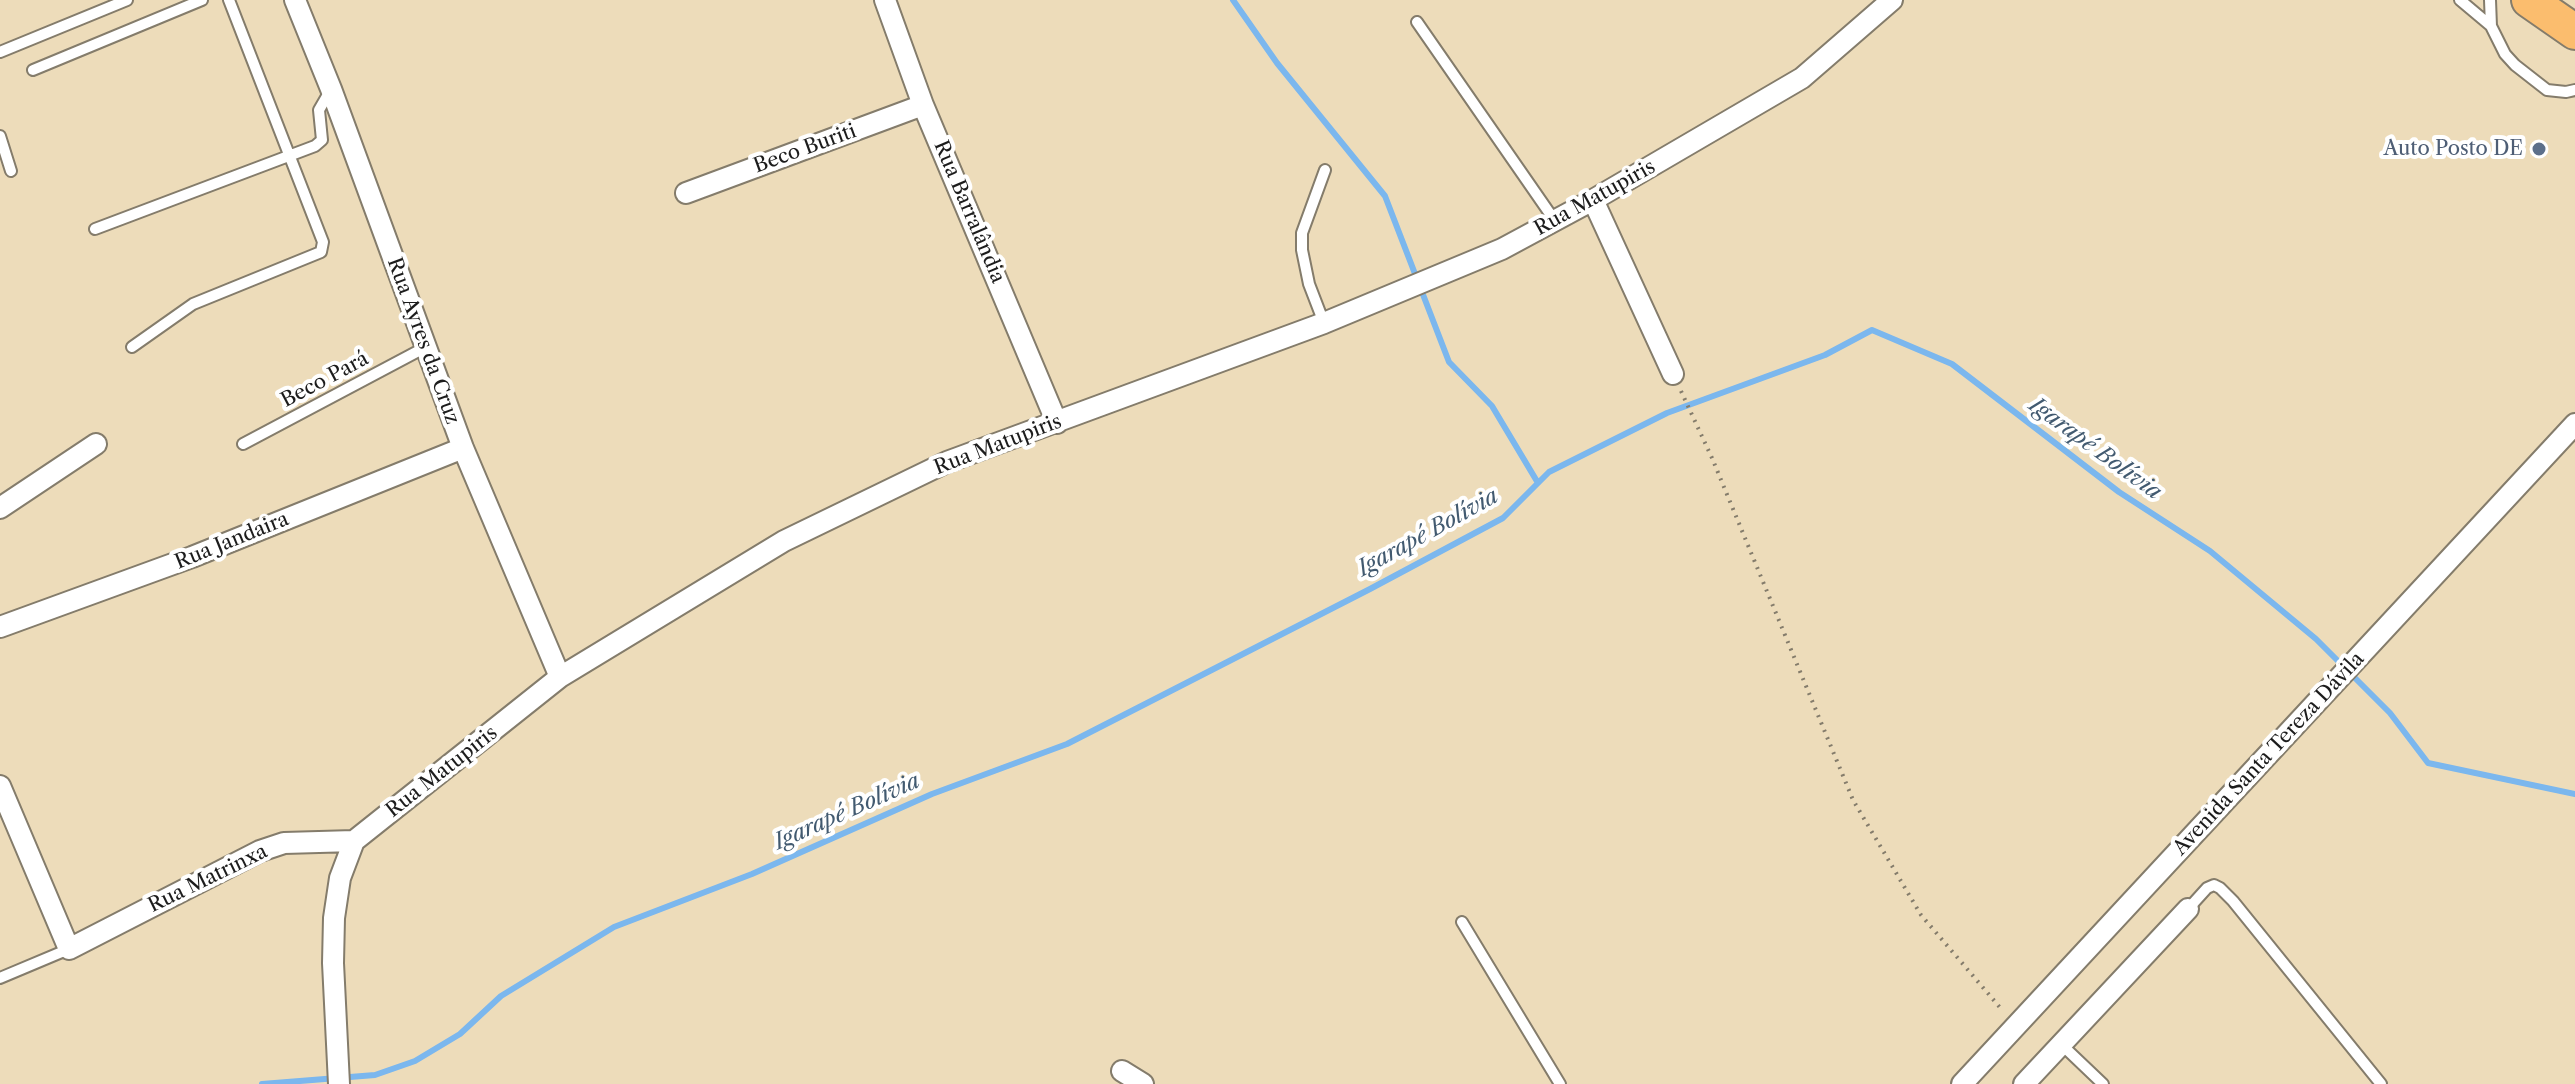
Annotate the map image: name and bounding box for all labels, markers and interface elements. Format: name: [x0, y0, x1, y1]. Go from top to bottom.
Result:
street label: Beco Buriti: [751, 119, 859, 179]
street label: Rua Barralândia: [928, 137, 1010, 287]
place label: Auto Posto DE: [2383, 137, 2523, 161]
marker: Auto Posto DE: [2530, 140, 2548, 158]
street label: Rua Matupiris: [1530, 155, 1660, 241]
street label: Rua Ayres da Cruz: [382, 254, 464, 428]
street label: Beco Pará: [277, 347, 373, 413]
water label: Igarapé Bolívia: [2024, 392, 2166, 506]
street label: Rua Matupiris: [931, 410, 1065, 480]
water label: Igarapé Bolívia: [1353, 483, 1503, 583]
street label: Rua Jandaira: [172, 507, 292, 575]
street label: Avenida Santa Tereza Dávila: [2168, 647, 2370, 861]
street label: Rua Matupiris: [382, 721, 502, 823]
water label: Igarapé Bolívia: [770, 768, 924, 856]
street label: Rua Matrinxa: [144, 840, 272, 918]

